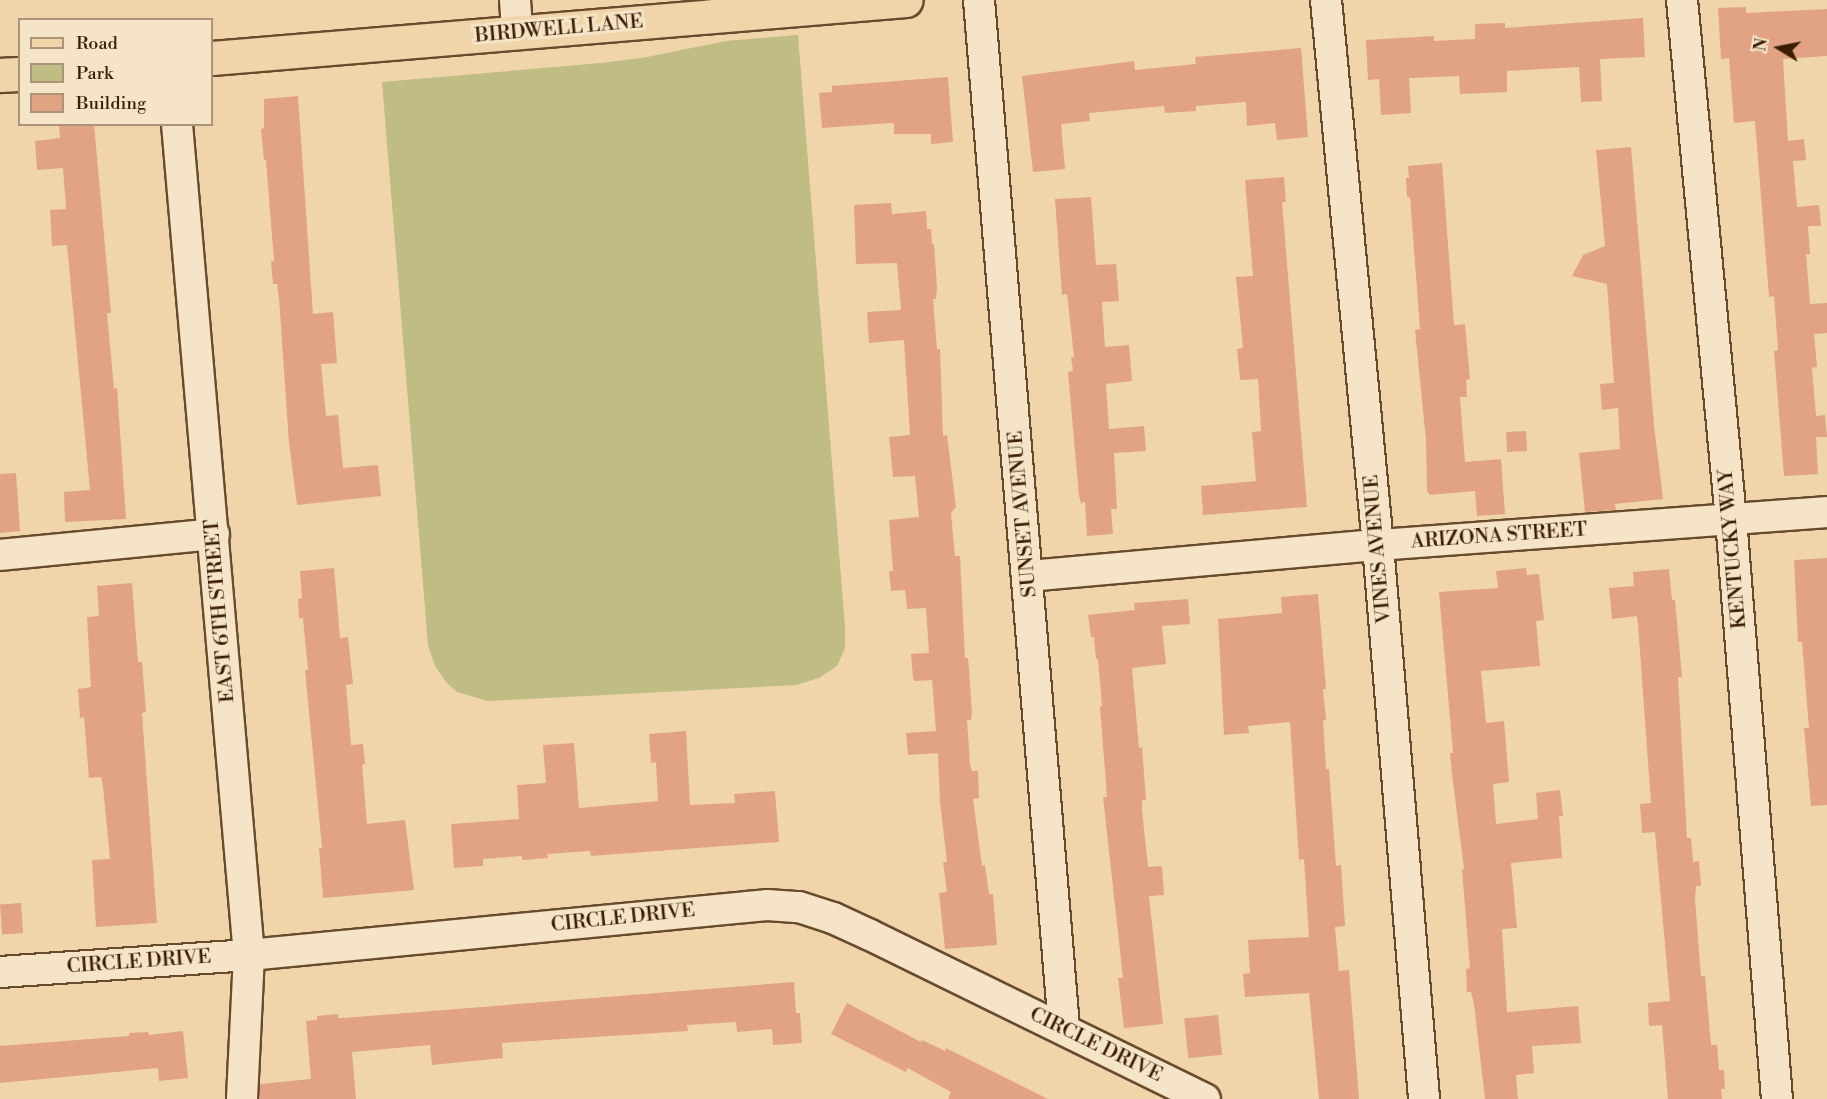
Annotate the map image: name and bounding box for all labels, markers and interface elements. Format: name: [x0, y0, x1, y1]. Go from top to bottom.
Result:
street label: BIRDWELL LANE: [474, 10, 644, 48]
legend: [18, 18, 213, 126]
north arrow: [1749, 18, 1809, 78]
text: Road: [76, 32, 118, 55]
text: N: [1750, 37, 1772, 53]
text: Park: [76, 62, 113, 85]
text: Building: [76, 92, 146, 115]
street label: SUNSET AVENUE: [1004, 430, 1042, 598]
street label: KENTUCKY WAY: [1714, 468, 1752, 630]
street label: VINES AVENUE: [1360, 474, 1396, 624]
street label: EAST 6TH STREET: [200, 518, 240, 704]
street label: ARIZONA STREET: [1410, 518, 1588, 554]
street label: CIRCLE DRIVE: [550, 898, 696, 938]
street label: CIRCLE DRIVE: [66, 945, 212, 979]
street label: CIRCLE DRIVE: [1026, 1002, 1166, 1088]

